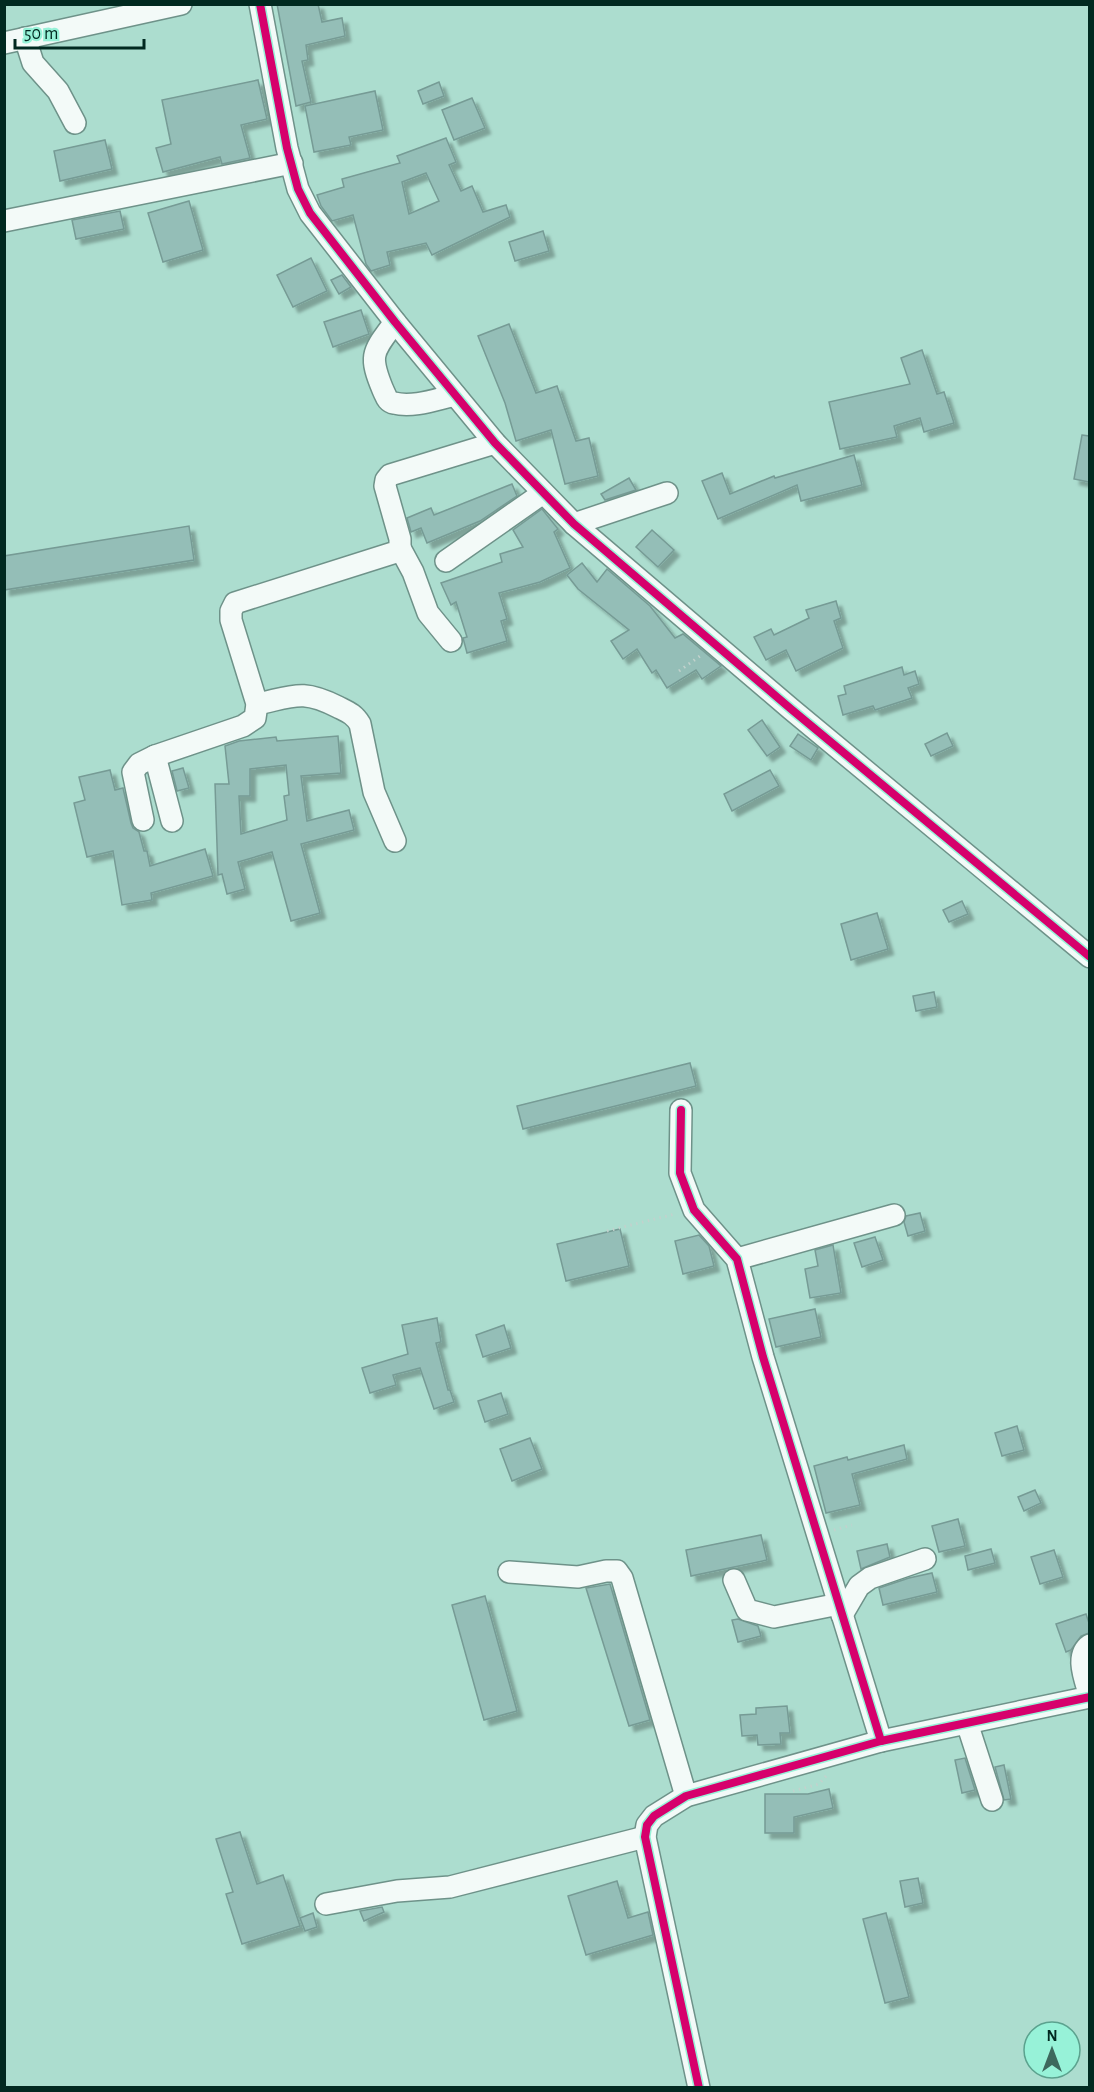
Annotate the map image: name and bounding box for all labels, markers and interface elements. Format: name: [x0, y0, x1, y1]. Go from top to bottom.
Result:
scale bar: [15, 12, 144, 50]
text: 50 m: [24, 25, 58, 43]
north arrow: [1022, 2020, 1082, 2080]
text: N: [1046, 2028, 1058, 2044]

